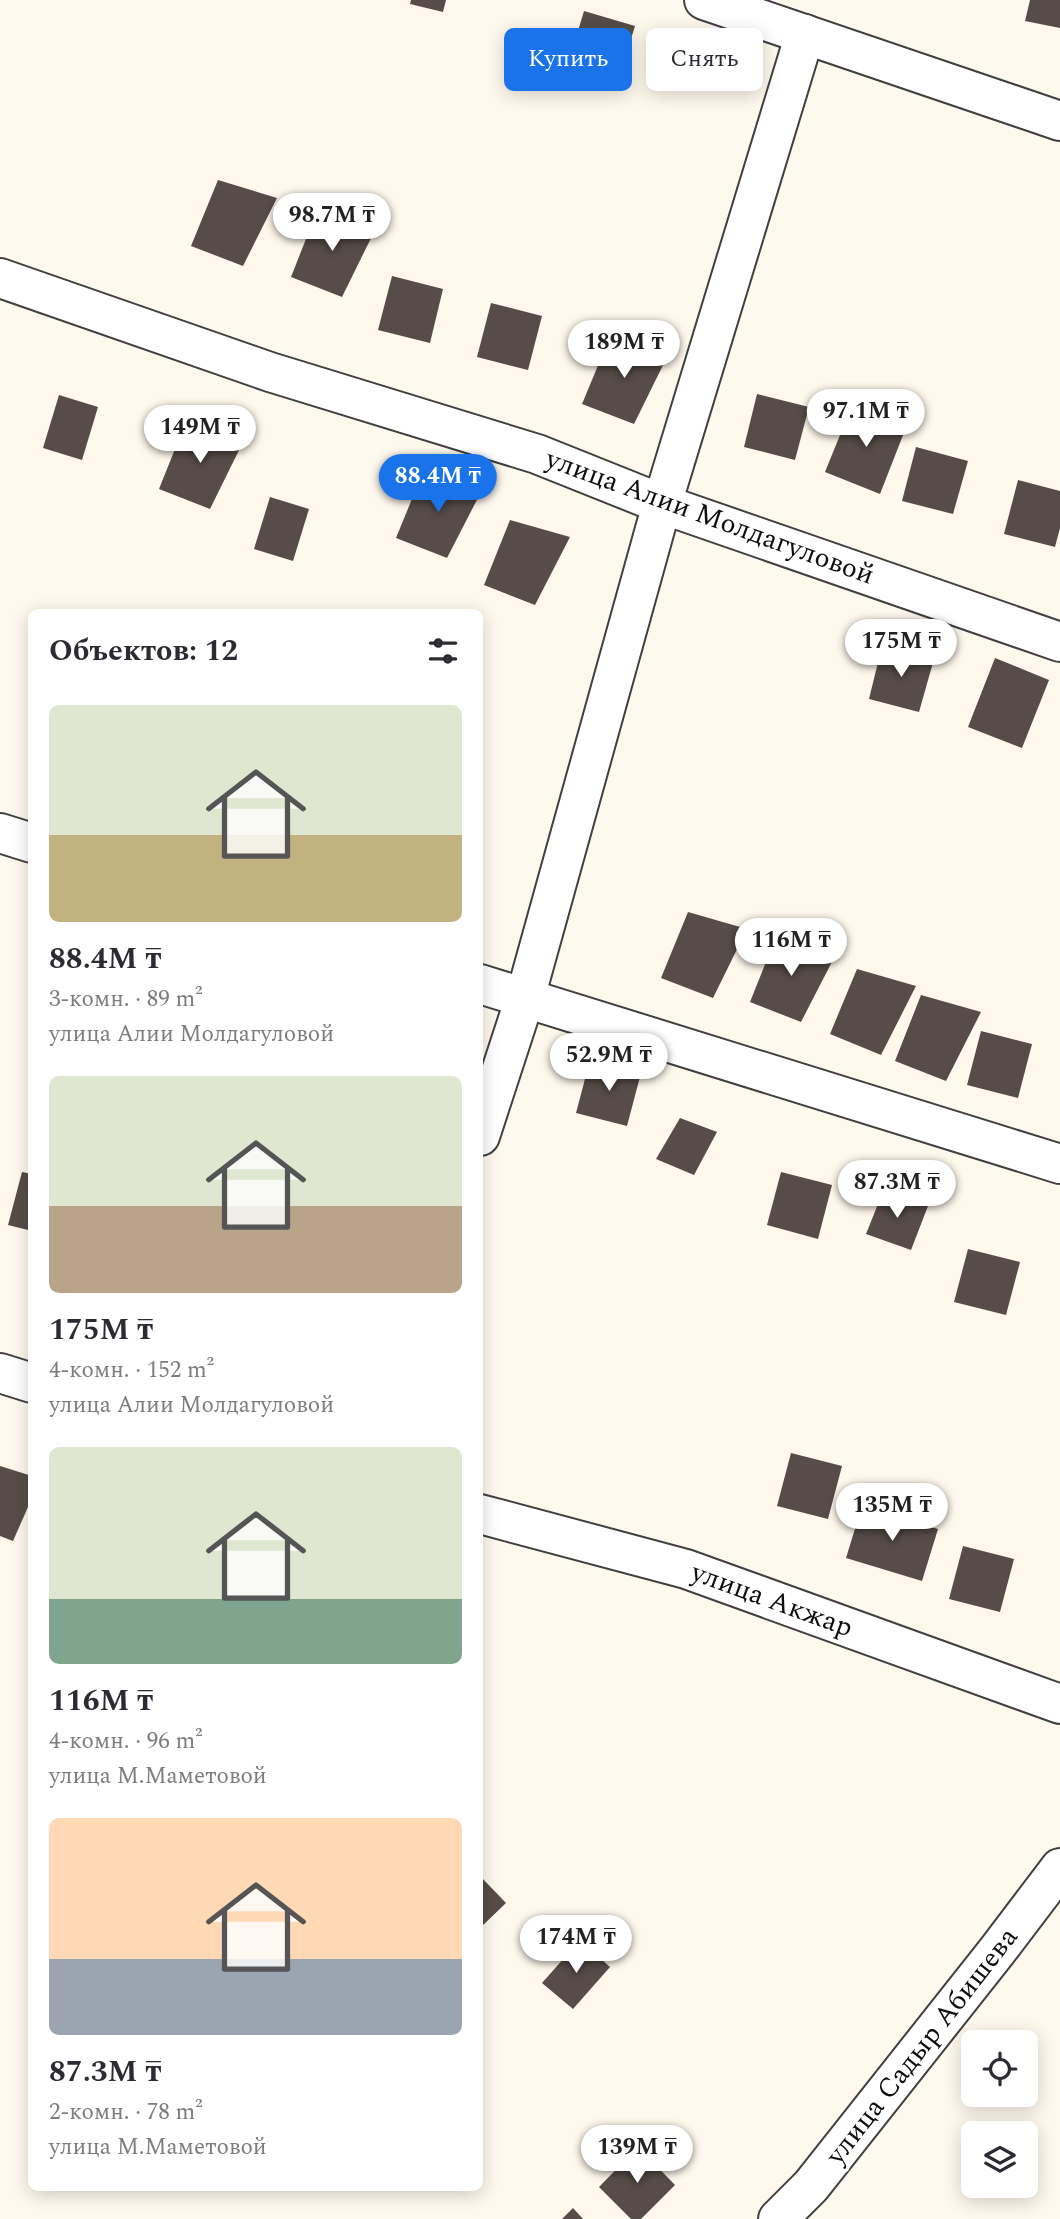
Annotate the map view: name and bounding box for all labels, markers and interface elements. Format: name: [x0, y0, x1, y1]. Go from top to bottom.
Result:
chip: Купить: [504, 28, 632, 91]
chip: Снять: [646, 28, 763, 91]
pin: 98.7M ₸: [267, 194, 397, 253]
text: 98.7M ₸: [289, 198, 375, 233]
pin: 189M ₸: [567, 320, 681, 380]
text: 189M ₸: [584, 325, 664, 360]
pin: 97.1M ₸: [801, 390, 931, 449]
text: 97.1M ₸: [823, 394, 909, 429]
pin: 149M ₸: [143, 406, 257, 465]
text: 149M ₸: [160, 410, 240, 445]
street label: улица Алии Молдагуловой: [539, 437, 880, 597]
pin: 88.4M ₸: [373, 454, 503, 514]
text: 88.4M ₸: [395, 459, 481, 494]
pin: 175M ₸: [844, 620, 958, 679]
text: 175M ₸: [861, 624, 941, 659]
text: Объектов: 12: [49, 628, 238, 674]
icon: filters: [424, 632, 462, 670]
icon: home: [193, 751, 319, 877]
pin: 116M ₸: [734, 918, 848, 978]
text: 116M ₸: [751, 923, 831, 958]
text: 88.4M ₸: [49, 936, 162, 982]
text: 3-комн. · 89 m²: [49, 982, 203, 1017]
text: улица Алии Молдагуловой: [49, 1017, 334, 1052]
pin: 52.9M ₸: [544, 1034, 674, 1093]
text: 52.9M ₸: [566, 1038, 652, 1073]
icon: home: [193, 1122, 319, 1248]
pin: 87.3M ₸: [832, 1160, 962, 1220]
text: 87.3M ₸: [854, 1165, 940, 1200]
text: 175M ₸: [49, 1307, 154, 1353]
text: 4-комн. · 152 m²: [49, 1353, 214, 1388]
text: улица Алии Молдагуловой: [49, 1388, 334, 1423]
pin: 135M ₸: [835, 1484, 949, 1543]
text: 135M ₸: [852, 1488, 932, 1523]
icon: home: [193, 1493, 319, 1619]
street label: улица Акжар: [684, 1550, 859, 1649]
text: 116M ₸: [49, 1678, 154, 1724]
text: 4-комн. · 96 m²: [49, 1724, 203, 1759]
text: улица М.Маметовой: [49, 1759, 267, 1794]
icon: home: [193, 1864, 319, 1990]
pin: 174M ₸: [519, 1916, 633, 1975]
street label: улица Садыр Абишева: [815, 1917, 1029, 2175]
text: 174M ₸: [536, 1920, 616, 1955]
map controls: [961, 2030, 1038, 2198]
button: locate: [961, 2030, 1038, 2107]
text: 87.3M ₸: [49, 2049, 162, 2095]
text: 2-комн. · 78 m²: [49, 2095, 203, 2130]
button: layers: [961, 2121, 1038, 2198]
pin: 139M ₸: [580, 2126, 694, 2185]
text: улица М.Маметовой: [49, 2130, 267, 2165]
text: 139M ₸: [597, 2130, 677, 2165]

